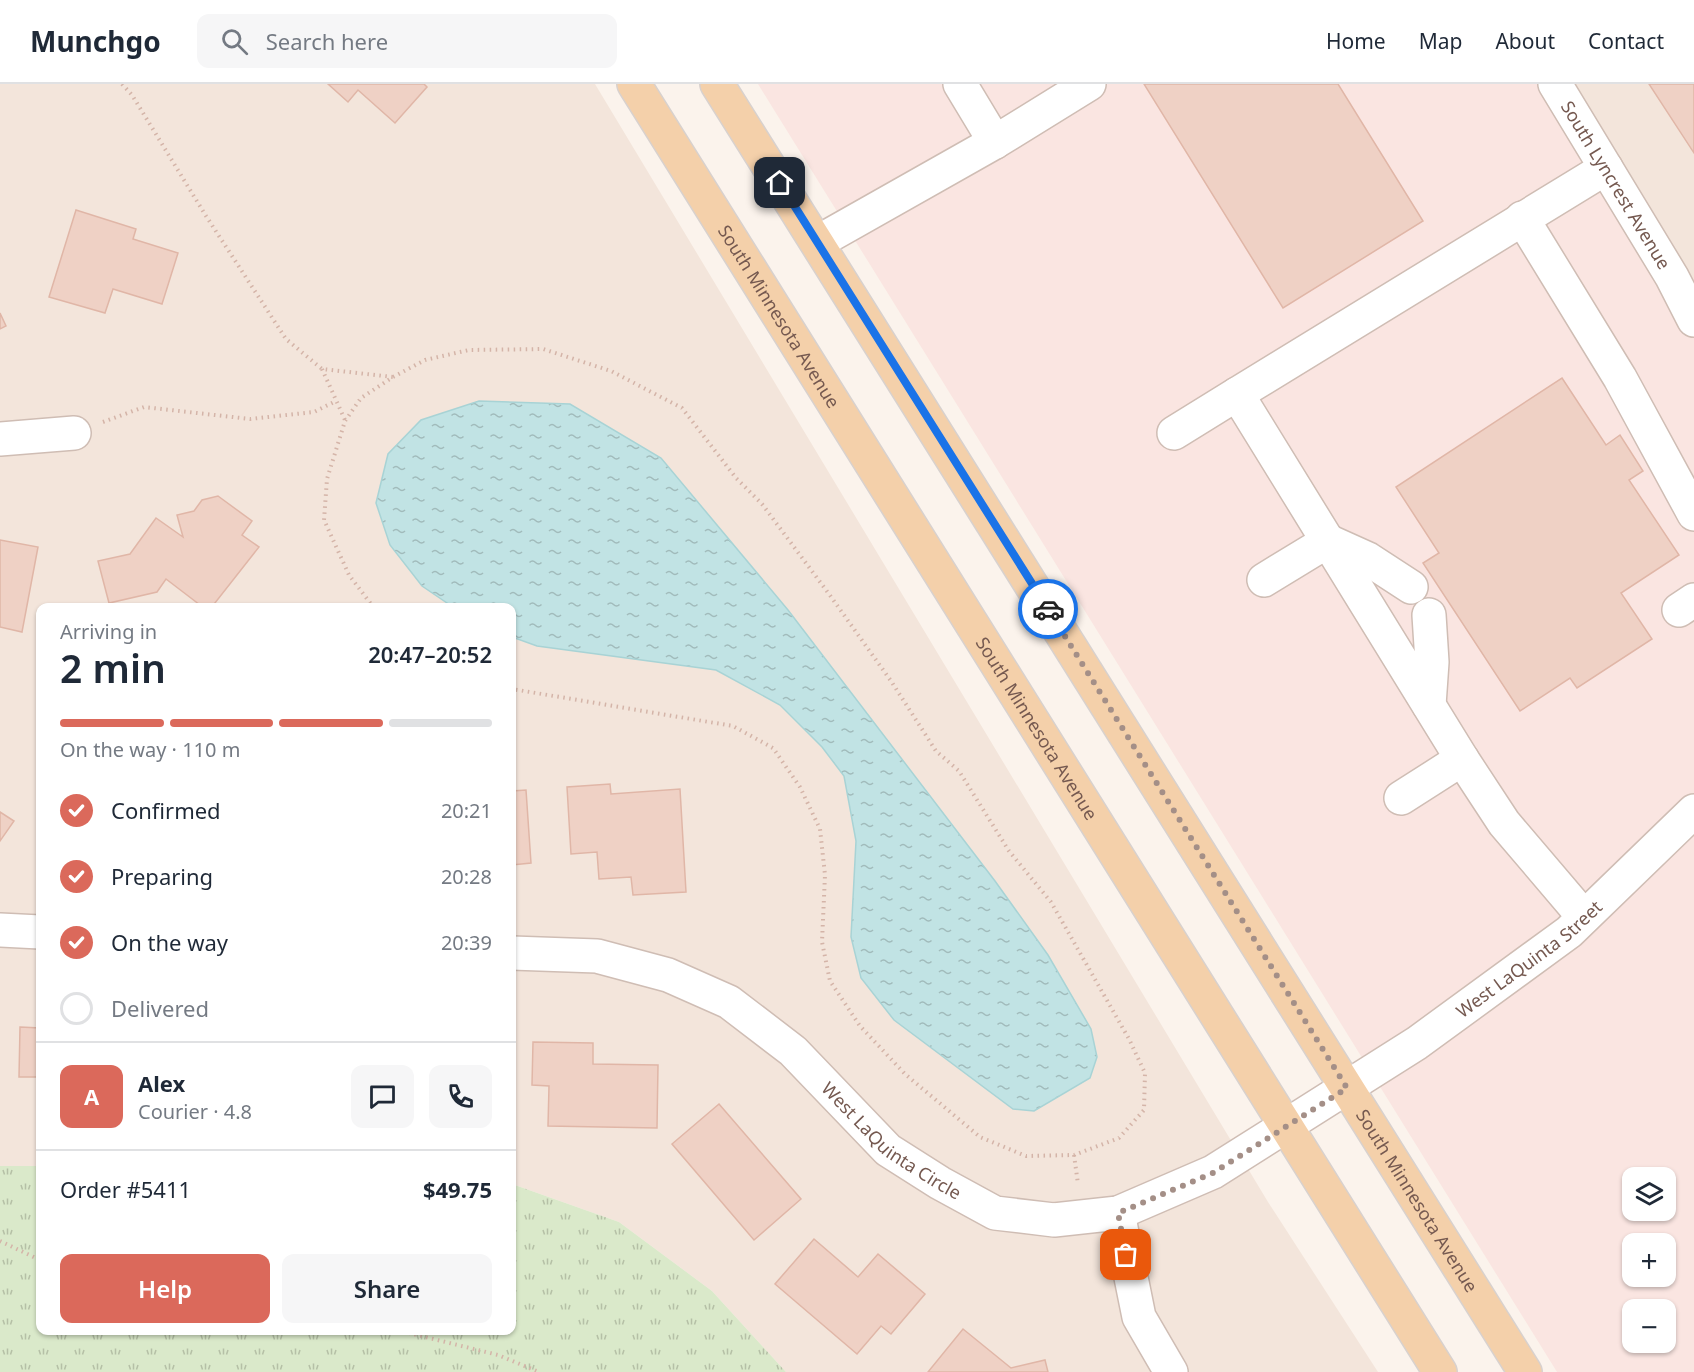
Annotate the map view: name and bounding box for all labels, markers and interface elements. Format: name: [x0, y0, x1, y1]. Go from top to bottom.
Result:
search box: [197, 14, 617, 68]
text: Munchgo: [30, 22, 161, 60]
icon: search: [218, 25, 251, 58]
text: Search here: [266, 26, 388, 56]
text: Home: [1326, 27, 1386, 55]
text: Map: [1419, 27, 1462, 55]
text: About: [1495, 27, 1555, 55]
text: Contact: [1588, 27, 1664, 55]
street label: South Lyncrest Avenue: [1556, 96, 1676, 274]
pin: [754, 157, 805, 208]
icon: home: [763, 166, 796, 199]
street label: South Minnesota Avenue: [713, 220, 846, 412]
courier: [1018, 579, 1078, 639]
icon: car: [1032, 593, 1065, 626]
text: Arriving in: [60, 618, 157, 645]
street label: South Minnesota Avenue: [971, 632, 1103, 824]
text: 20:47–20:52: [368, 639, 492, 669]
text: 2 min: [60, 641, 166, 694]
text: On the way · 110 m: [60, 736, 240, 763]
icon: check: [60, 794, 93, 827]
text: Confirmed: [111, 795, 221, 825]
text: 20:21: [441, 797, 492, 824]
icon: check: [60, 860, 93, 893]
text: Preparing: [111, 861, 213, 891]
text: 20:28: [441, 863, 492, 890]
street label: West LaQuinta Street: [1451, 894, 1607, 1023]
icon: check: [60, 926, 93, 959]
text: On the way: [111, 927, 228, 957]
text: 20:39: [441, 929, 492, 956]
text: Delivered: [111, 993, 209, 1023]
button: chat: [351, 1065, 414, 1128]
button: phone: [429, 1065, 492, 1128]
text: Alex: [138, 1068, 185, 1098]
street label: West LaQuinta Circle: [817, 1076, 966, 1204]
text: A: [84, 1081, 99, 1111]
text: Courier · 4.8: [138, 1098, 252, 1125]
street label: South Minnesota Avenue: [1351, 1104, 1484, 1297]
map controls: [1622, 1167, 1676, 1353]
button: layers: [1622, 1167, 1676, 1221]
text: Order #5411: [60, 1174, 191, 1204]
text: $49.75: [423, 1174, 492, 1204]
pin: [1100, 1229, 1151, 1280]
button: +: [1622, 1233, 1676, 1287]
icon: bag: [1109, 1238, 1142, 1271]
button: Help: [60, 1254, 270, 1323]
button: Share: [282, 1254, 492, 1323]
button: −: [1622, 1299, 1676, 1353]

